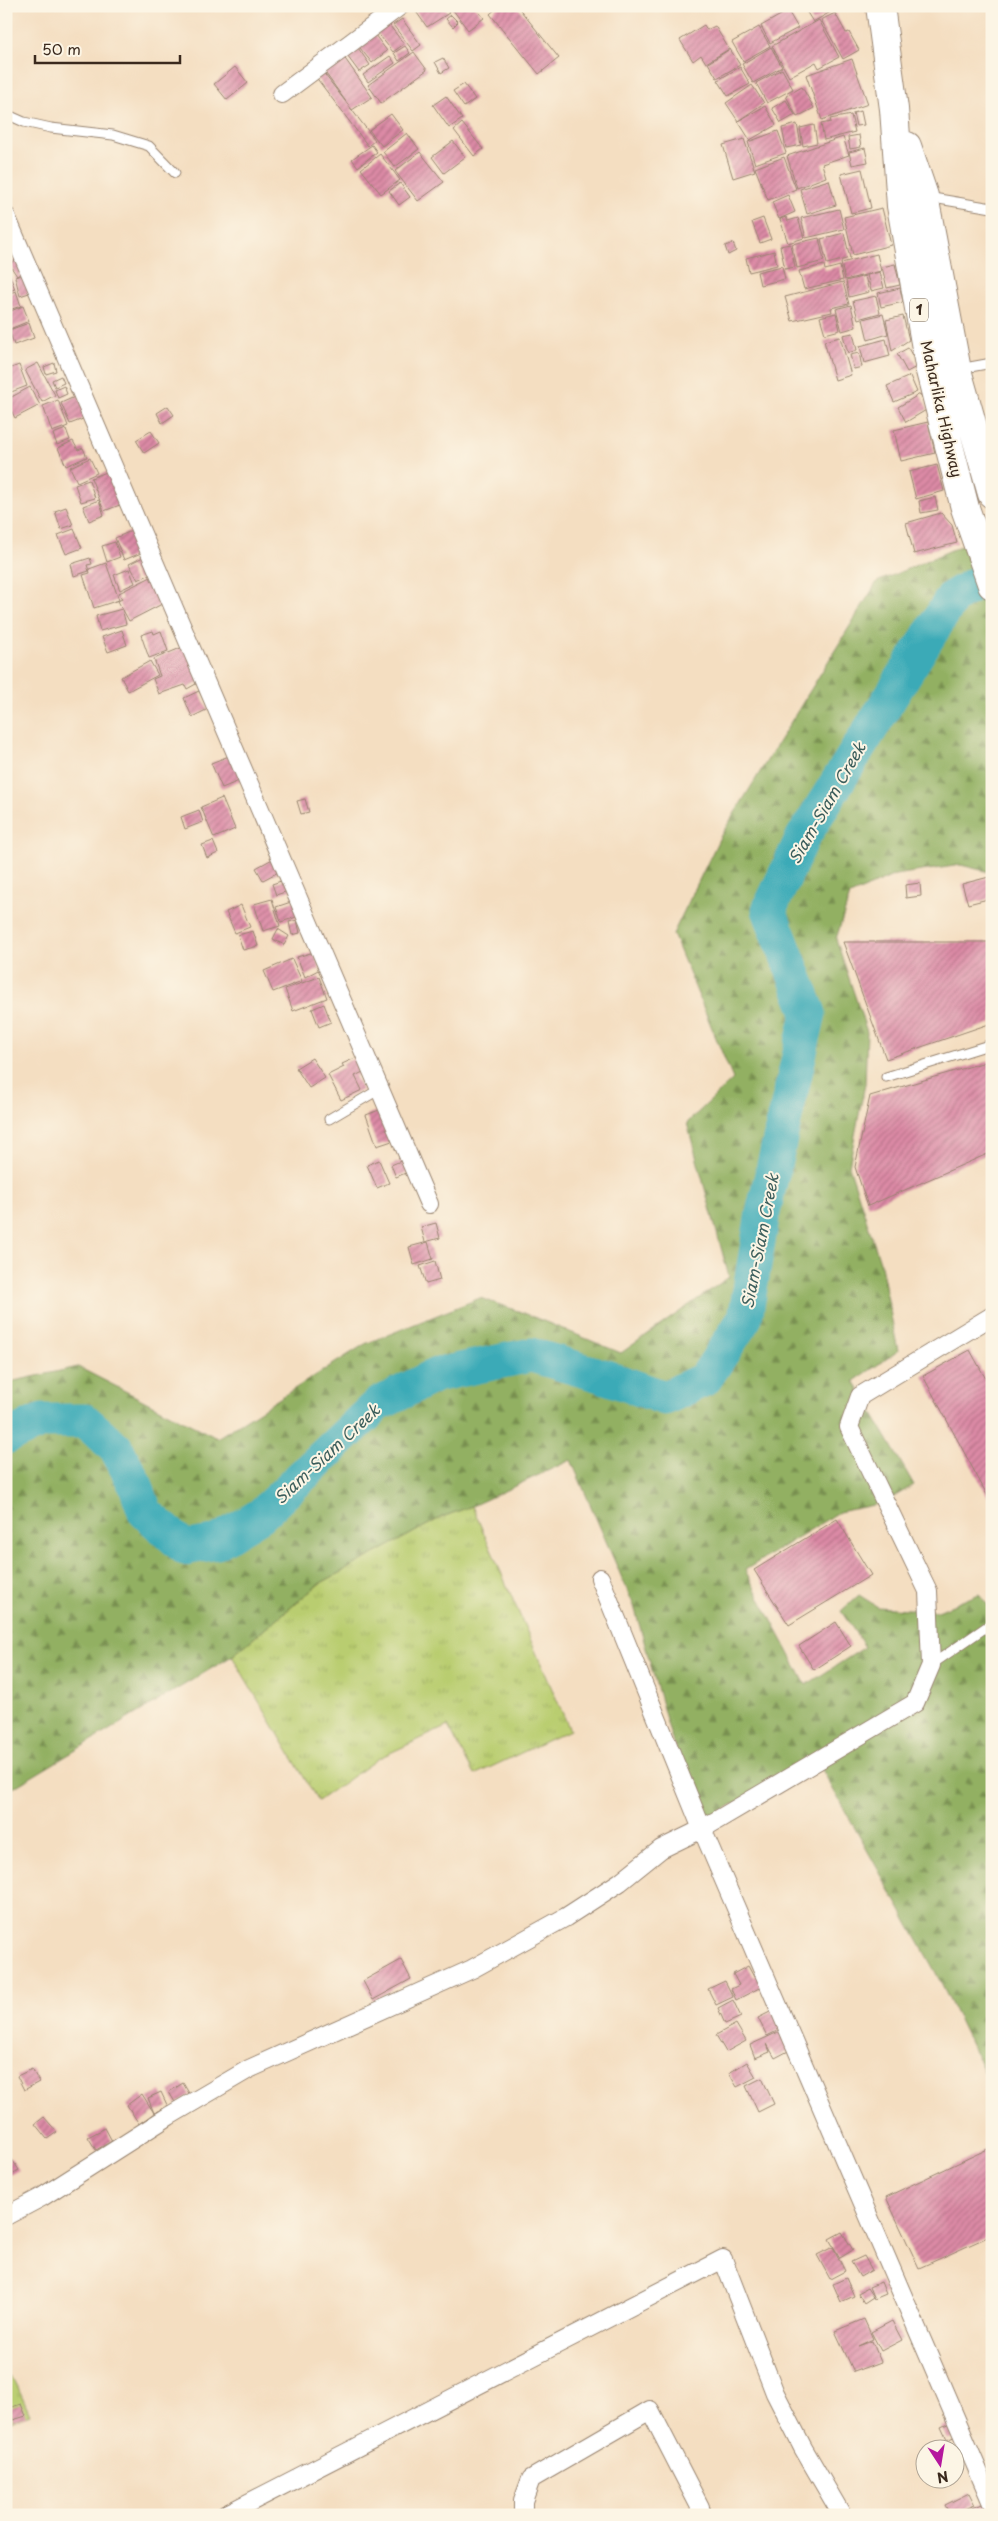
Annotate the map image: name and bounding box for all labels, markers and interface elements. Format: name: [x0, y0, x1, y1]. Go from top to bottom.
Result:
scale bar: [35, 32, 180, 64]
text: 50 m: [42, 37, 81, 60]
road number: 1: [910, 298, 928, 322]
street label: Maharlika Highway: [916, 338, 969, 479]
water label: Siam-Siam Creek: [781, 736, 871, 868]
water label: Siam-Siam Creek: [734, 1170, 784, 1310]
water label: Siam-Siam Creek: [268, 1397, 386, 1509]
north arrow: [916, 2438, 966, 2488]
text: N: [935, 2466, 950, 2489]

